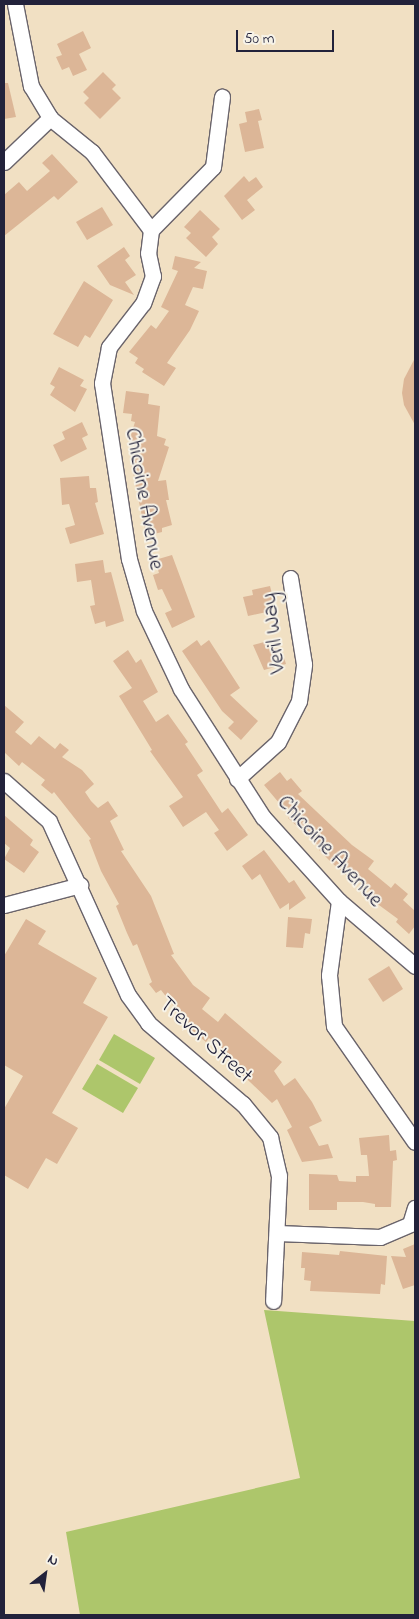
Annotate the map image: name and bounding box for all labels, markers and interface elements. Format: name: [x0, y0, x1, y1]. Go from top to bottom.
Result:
scale bar: [239, 20, 336, 52]
text: 50 m: [244, 28, 274, 50]
street label: Chicoine Avenue: [118, 426, 168, 572]
street label: Veril Way: [257, 591, 293, 675]
street label: Chicoine Avenue: [270, 790, 388, 914]
street label: Trevor Street: [153, 992, 257, 1090]
north arrow: [20, 1549, 70, 1599]
text: N: [43, 1549, 62, 1572]

